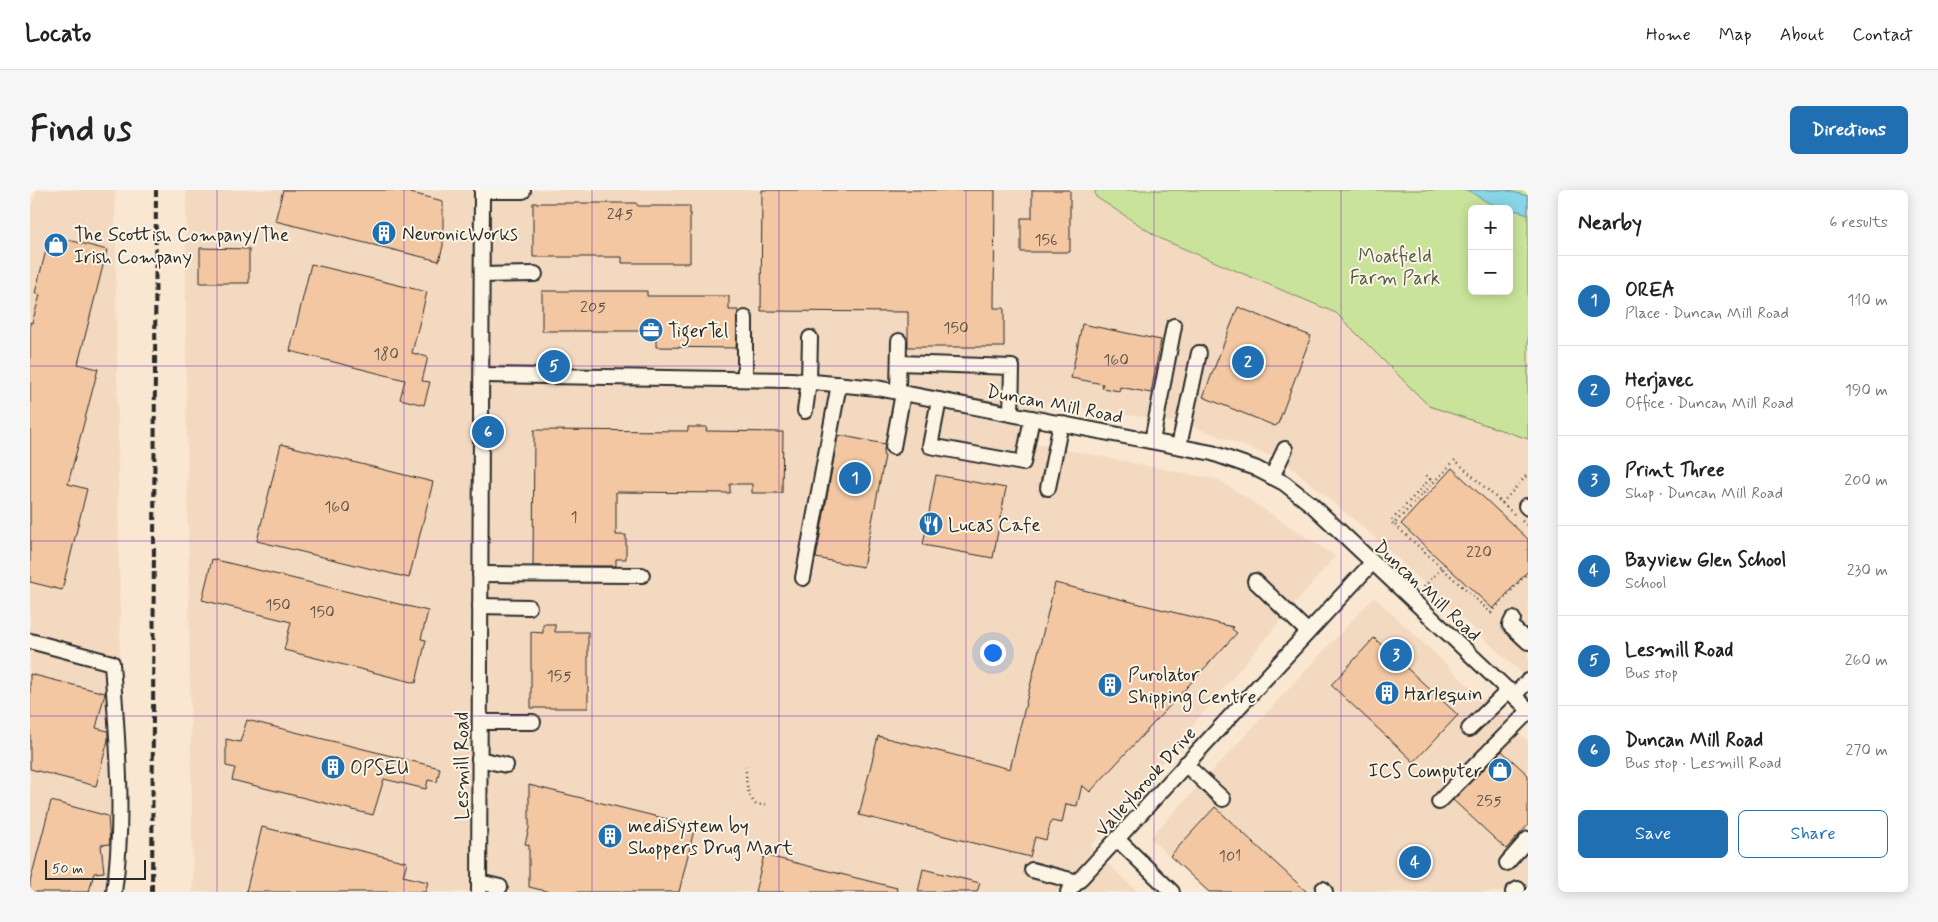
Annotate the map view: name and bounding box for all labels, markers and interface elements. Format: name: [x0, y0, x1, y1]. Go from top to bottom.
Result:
text: Locato: [25, 19, 91, 50]
text: Home: [1646, 23, 1691, 47]
text: Map: [1719, 23, 1752, 47]
text: About: [1780, 23, 1824, 47]
text: Contact: [1852, 23, 1913, 47]
button: Directions: [1790, 106, 1908, 154]
text: Find us: [30, 107, 132, 153]
house number: 245: [607, 204, 633, 225]
map controls: [1468, 205, 1513, 295]
button: +: [1468, 205, 1513, 250]
text: Nearby: [1578, 209, 1642, 237]
text: 6 results: [1829, 212, 1888, 233]
building icon: NeuronicWorks: [371, 220, 397, 246]
place label: NeuronicWorks: [402, 222, 518, 247]
place label: The Scottish Company/The Irish Company: [74, 223, 289, 270]
house number: 156: [1034, 230, 1058, 251]
shop icon: The Scottish Company/The Irish Company: [43, 232, 69, 258]
park label: Moatfield Farm Park: [1350, 244, 1440, 291]
button: −: [1468, 250, 1513, 295]
text: OREA: [1625, 278, 1675, 303]
text: 1: [1590, 290, 1598, 311]
text: 110 m: [1847, 290, 1888, 311]
house number: 205: [580, 297, 606, 318]
text: Place · Duncan Mill Road: [1625, 303, 1789, 324]
office icon: TigerTel: [638, 317, 664, 343]
house number: 150: [943, 318, 969, 339]
place label: TigerTel: [668, 319, 729, 347]
pin: 2: [1232, 343, 1264, 381]
house number: 180: [373, 344, 399, 365]
pin: 5: [538, 347, 570, 385]
house number: 160: [1103, 350, 1129, 371]
text: Herjavec: [1625, 368, 1693, 393]
street label: Duncan Mill Road: [985, 379, 1125, 430]
text: 2: [1590, 380, 1598, 401]
text: 190 m: [1845, 380, 1888, 401]
text: Office · Duncan Mill Road: [1625, 393, 1794, 414]
pin: 6: [472, 413, 504, 451]
text: Print Three: [1625, 458, 1725, 483]
pin: 1: [839, 459, 871, 497]
text: 3: [1590, 470, 1598, 491]
text: 200 m: [1844, 470, 1888, 491]
text: Shop · Duncan Mill Road: [1625, 483, 1783, 504]
house number: 160: [324, 497, 350, 518]
house number: 1: [570, 507, 578, 528]
restaurant icon: Lucas Cafe: [918, 511, 944, 537]
place label: Lucas Cafe: [948, 513, 1041, 538]
street label: Duncan Mill Road: [1368, 535, 1486, 647]
house number: 220: [1466, 542, 1492, 563]
text: Bayview Glen School: [1625, 548, 1786, 573]
text: 4: [1589, 560, 1599, 581]
text: 230 m: [1847, 560, 1888, 581]
text: School: [1625, 573, 1666, 594]
house number: 150: [265, 595, 291, 616]
house number: 150: [309, 602, 335, 623]
pin: 3: [1380, 636, 1412, 674]
text: Lesmill Road: [1625, 638, 1733, 663]
your location: [980, 640, 1006, 666]
text: 5: [1589, 650, 1599, 671]
text: 260 m: [1845, 650, 1888, 671]
place label: Purolator Shipping Centre: [1128, 663, 1256, 712]
text: Bus stop: [1625, 663, 1678, 684]
house number: 155: [547, 666, 571, 687]
building icon: Purolator Shipping Centre: [1097, 672, 1123, 698]
building icon: Harlequin: [1374, 680, 1400, 706]
place label: Harlequin: [1404, 682, 1483, 707]
street label: Lesmill Road: [450, 712, 475, 820]
street label: Valleybrook Drive: [1090, 722, 1203, 843]
text: Duncan Mill Road: [1625, 728, 1763, 753]
text: 6: [1590, 740, 1598, 761]
text: 270 m: [1845, 740, 1888, 761]
text: Bus stop · Lesmill Road: [1625, 753, 1781, 774]
building icon: OPSEU: [320, 754, 346, 780]
place label: OPSEU: [350, 756, 409, 781]
shop icon: ICS Computer: [1487, 757, 1513, 783]
place label: ICS Computer: [1369, 759, 1482, 784]
house number: 255: [1476, 791, 1502, 812]
button: Save: [1578, 810, 1728, 858]
button: Share: [1738, 810, 1888, 858]
place label: mediSystem by Shoppers Drug Mart: [628, 814, 793, 862]
building icon: mediSystem by Shoppers Drug Mart: [597, 823, 623, 849]
pin: 4: [1399, 843, 1431, 881]
house number: 101: [1219, 846, 1241, 867]
scale bar: [45, 857, 146, 880]
text: 50 m: [52, 860, 83, 878]

